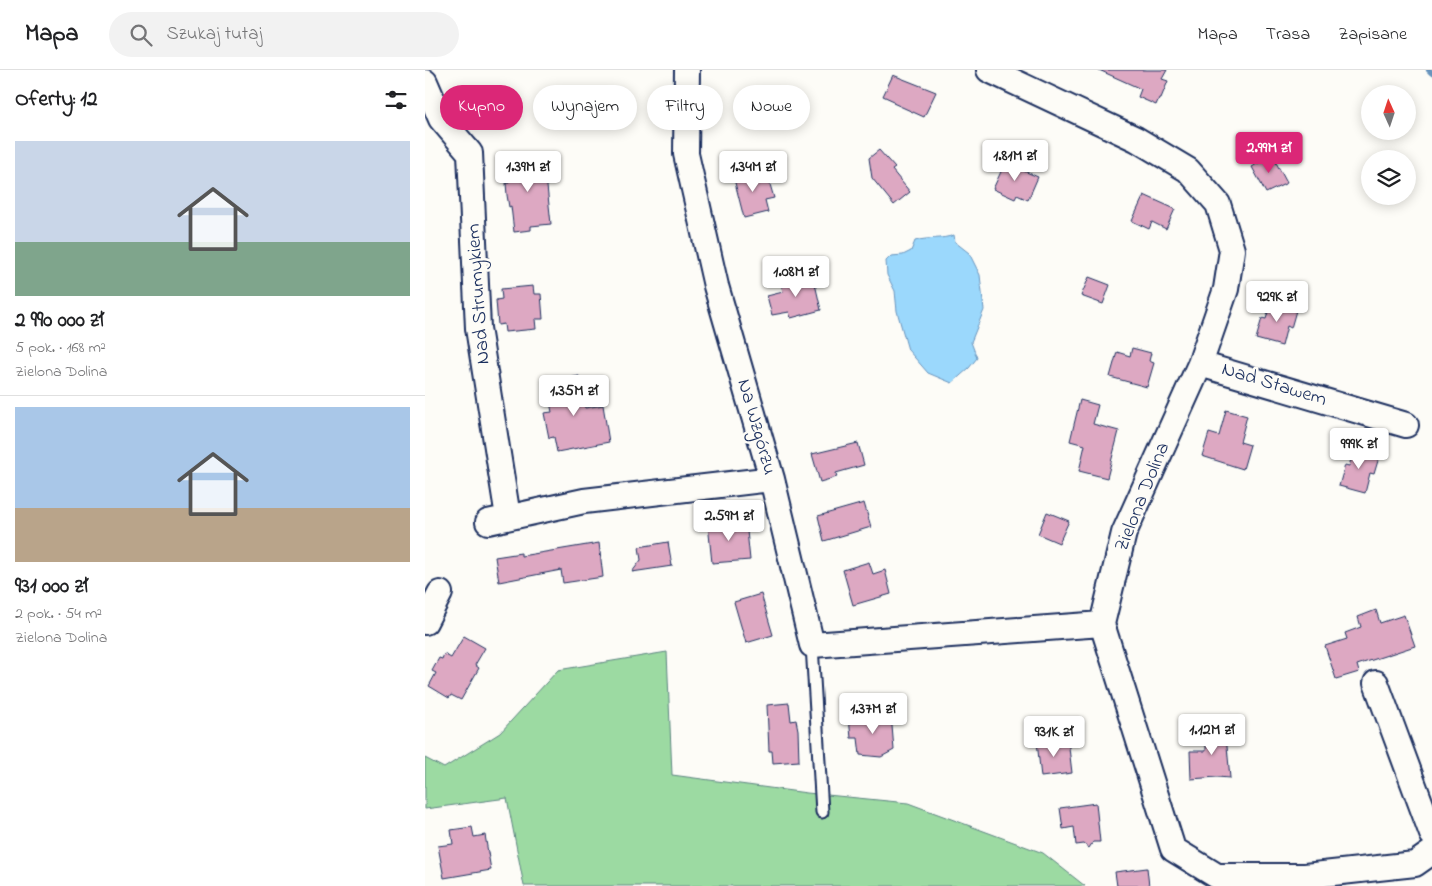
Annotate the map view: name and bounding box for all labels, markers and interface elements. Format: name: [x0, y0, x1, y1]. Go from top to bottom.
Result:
search box: [109, 12, 459, 57]
text: Mapa: [25, 17, 79, 52]
icon: search: [127, 21, 155, 49]
text: Szukaj tutaj: [167, 21, 262, 48]
text: Mapa: [1198, 22, 1238, 48]
text: Trasa: [1266, 22, 1310, 48]
text: Zapisane: [1338, 22, 1407, 48]
text: Oferty: 12: [15, 85, 97, 115]
chip: Kupno: [440, 85, 523, 130]
chip: Wynajem: [533, 85, 637, 130]
chip: Filtry: [647, 85, 723, 130]
chip: Nowe: [733, 85, 810, 130]
north arrow: [1361, 85, 1416, 140]
map controls: [1361, 85, 1416, 205]
icon: filters: [382, 86, 410, 114]
pin: 2.99M zł: [1217, 132, 1321, 174]
text: 2.99M zł: [1247, 136, 1291, 160]
pin: 1.81M zł: [963, 140, 1067, 182]
text: 1.81M zł: [993, 144, 1037, 168]
pin: 1.39M zł: [476, 150, 580, 193]
pin: 1.34M zł: [701, 150, 805, 193]
button: layers: [1361, 150, 1416, 205]
text: 1.39M zł: [506, 155, 550, 179]
text: 1.34M zł: [730, 155, 776, 179]
icon: home: [168, 174, 258, 264]
street label: Nad Strumykiem: [460, 223, 498, 365]
pin: 1.08M zł: [744, 256, 848, 298]
text: 1.08M zł: [773, 260, 819, 284]
pin: 929K zł: [1231, 280, 1323, 323]
text: 929K zł: [1257, 285, 1297, 309]
text: 2 990 000 zł: [15, 306, 104, 336]
text: 5 pok. · 168 m²: [15, 336, 106, 360]
street label: Nad Stawem: [1218, 355, 1330, 415]
text: Zielona Dolina: [15, 360, 107, 384]
pin: 1.35M zł: [522, 374, 626, 417]
street label: Na Wzgórzu: [728, 376, 784, 479]
text: 1.35M zł: [550, 379, 598, 403]
pin: 999K zł: [1313, 428, 1405, 470]
text: 999K zł: [1341, 432, 1377, 456]
street label: Zielona Dolina: [1108, 438, 1178, 556]
icon: home: [168, 439, 258, 529]
pin: 2.59M zł: [677, 500, 781, 542]
text: 2.59M zł: [704, 504, 754, 528]
text: 931 000 zł: [15, 572, 88, 602]
text: 2 pok. · 54 m²: [15, 602, 102, 626]
text: Zielona Dolina: [15, 626, 107, 650]
pin: 1.37M zł: [821, 692, 925, 735]
text: 1.37M zł: [850, 697, 896, 721]
pin: 1.12M zł: [1160, 714, 1264, 756]
pin: 931K zł: [1008, 716, 1100, 758]
text: 1.12M zł: [1189, 718, 1235, 742]
text: 931K zł: [1035, 720, 1073, 744]

